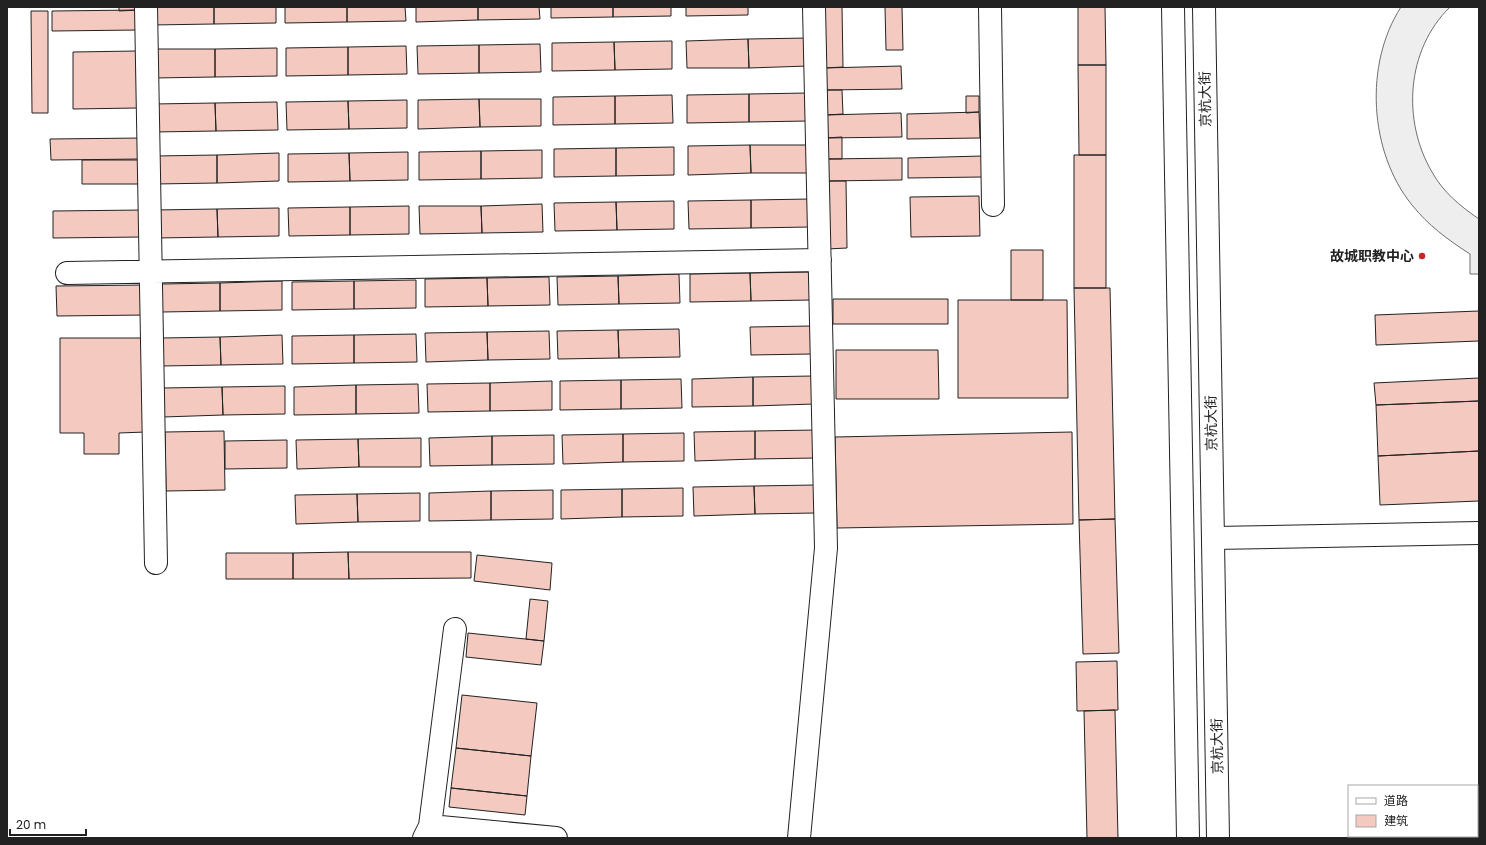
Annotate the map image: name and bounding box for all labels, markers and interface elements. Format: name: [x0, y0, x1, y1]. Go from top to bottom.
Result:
street label: 京杭大街: [1195, 71, 1215, 127]
place label: 故城职教中心: [1330, 246, 1414, 266]
marker: 故城职教中心: [1417, 251, 1427, 261]
street label: 京杭大街: [1201, 395, 1221, 451]
street label: 京杭大街: [1207, 718, 1227, 774]
legend: [1348, 785, 1478, 837]
text: 道路: [1384, 792, 1408, 809]
scale bar: [10, 811, 86, 837]
text: 建筑: [1384, 812, 1408, 829]
text: 20 m: [16, 816, 46, 833]

